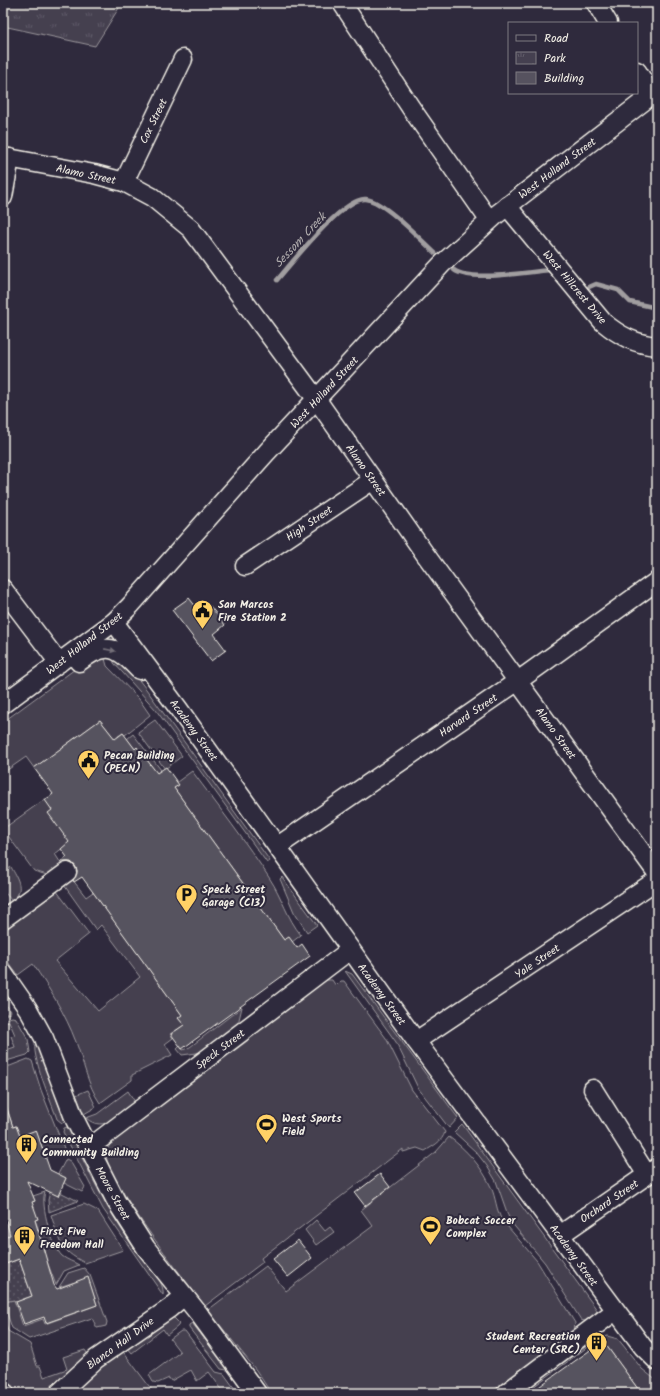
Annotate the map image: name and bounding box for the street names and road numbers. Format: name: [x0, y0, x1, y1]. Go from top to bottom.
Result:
street label: Cox Street: [135, 95, 173, 147]
street label: West Holland Street: [515, 133, 601, 204]
street label: Alamo Street: [54, 160, 118, 190]
street label: West Hillcrest Drive: [538, 247, 611, 329]
street label: West Holland Street: [286, 352, 364, 433]
street label: Alamo Street: [340, 441, 390, 501]
street label: High Street: [282, 501, 337, 546]
street label: West Holland Street: [42, 607, 128, 680]
street label: Harvard Street: [436, 689, 502, 742]
street label: Academy Street: [164, 696, 222, 766]
street label: Alamo Street: [530, 704, 581, 764]
street label: Yale Street: [511, 940, 565, 984]
street label: Academy Street: [352, 960, 410, 1030]
street label: Speck Street: [192, 1025, 250, 1075]
street label: Moore Street: [90, 1163, 135, 1225]
street label: Orchard Street: [576, 1175, 643, 1228]
street label: Academy Street: [544, 1221, 602, 1291]
street label: Blanco Hall Drive: [83, 1313, 158, 1375]

